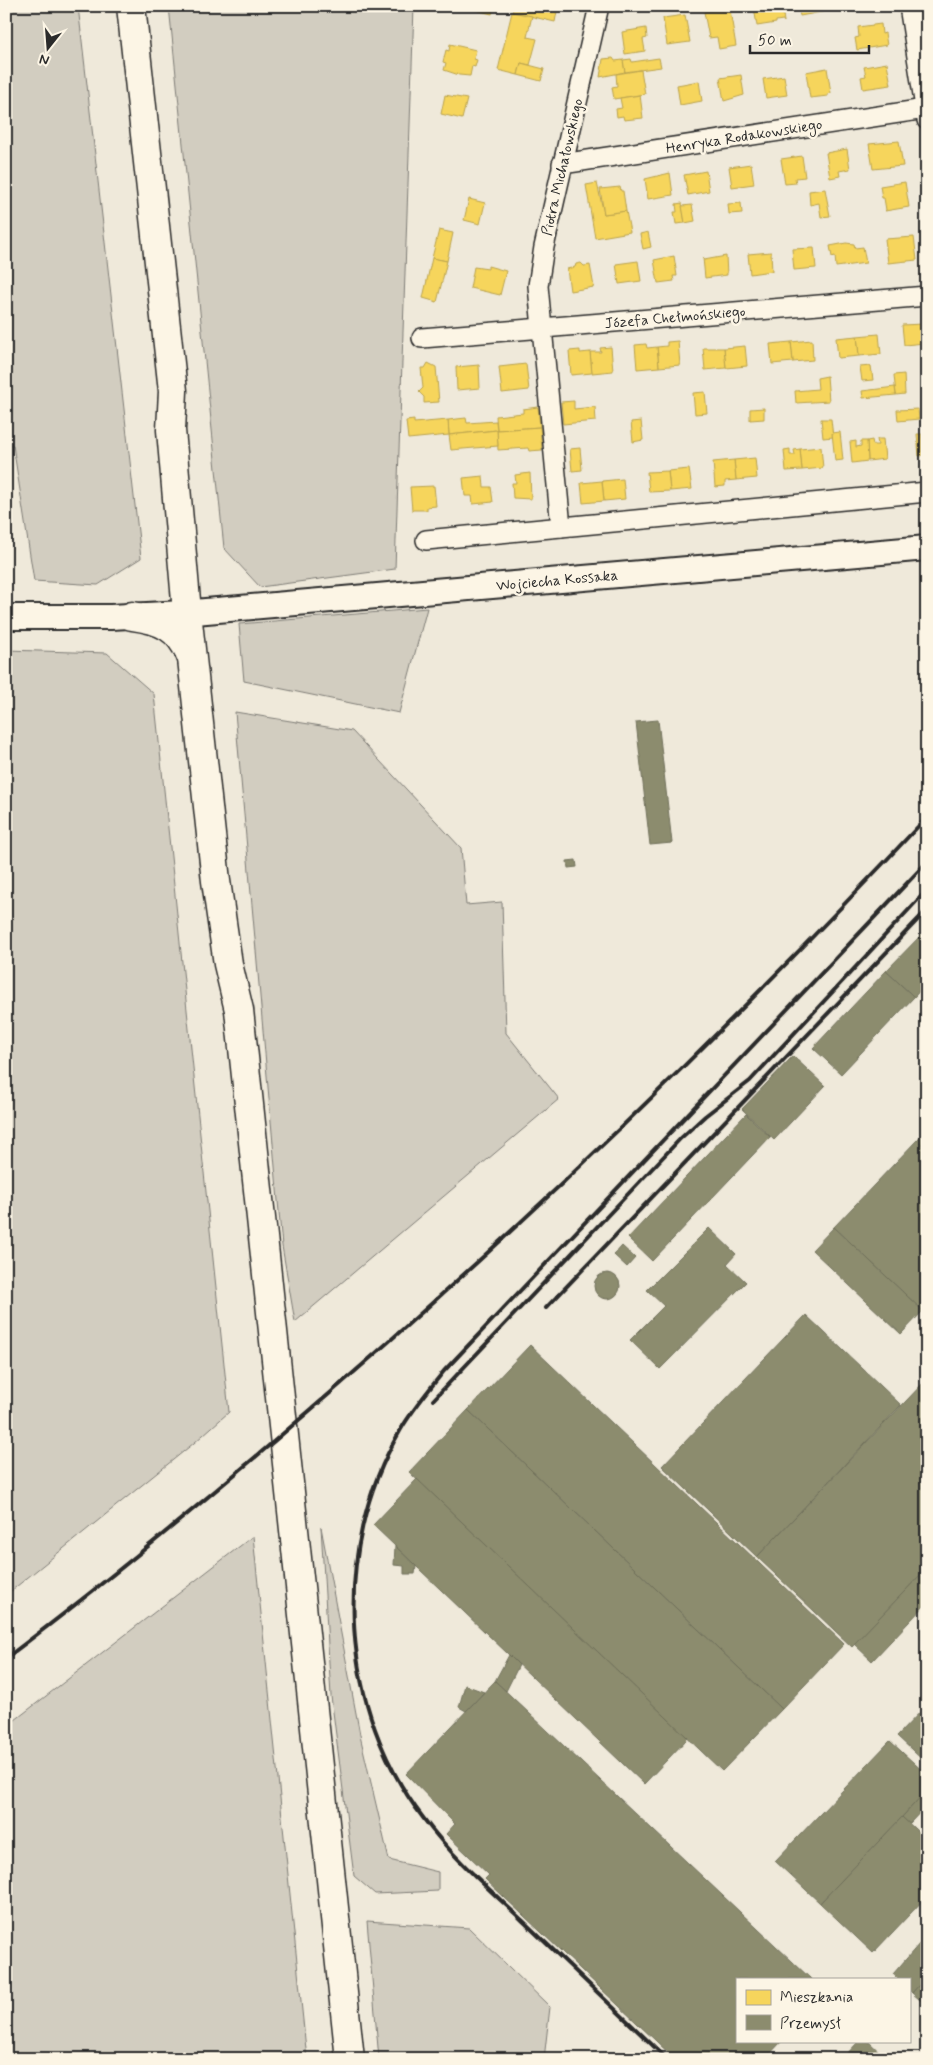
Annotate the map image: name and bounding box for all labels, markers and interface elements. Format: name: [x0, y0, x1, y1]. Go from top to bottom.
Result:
north arrow: [22, 22, 72, 72]
scale bar: [750, 22, 869, 54]
text: 50 m: [758, 31, 792, 51]
text: N: [37, 50, 52, 69]
street label: Piotra Michałowskiego: [537, 96, 589, 238]
street label: Henryka Rodakowskiego: [665, 115, 824, 160]
street label: Józefa Chełmońskiego: [604, 302, 747, 335]
street label: Wojciecha Kossaka: [495, 566, 619, 596]
legend: [736, 1978, 910, 2042]
text: Mieszkania: [780, 1988, 853, 2008]
text: Przemysł: [780, 2014, 842, 2034]

